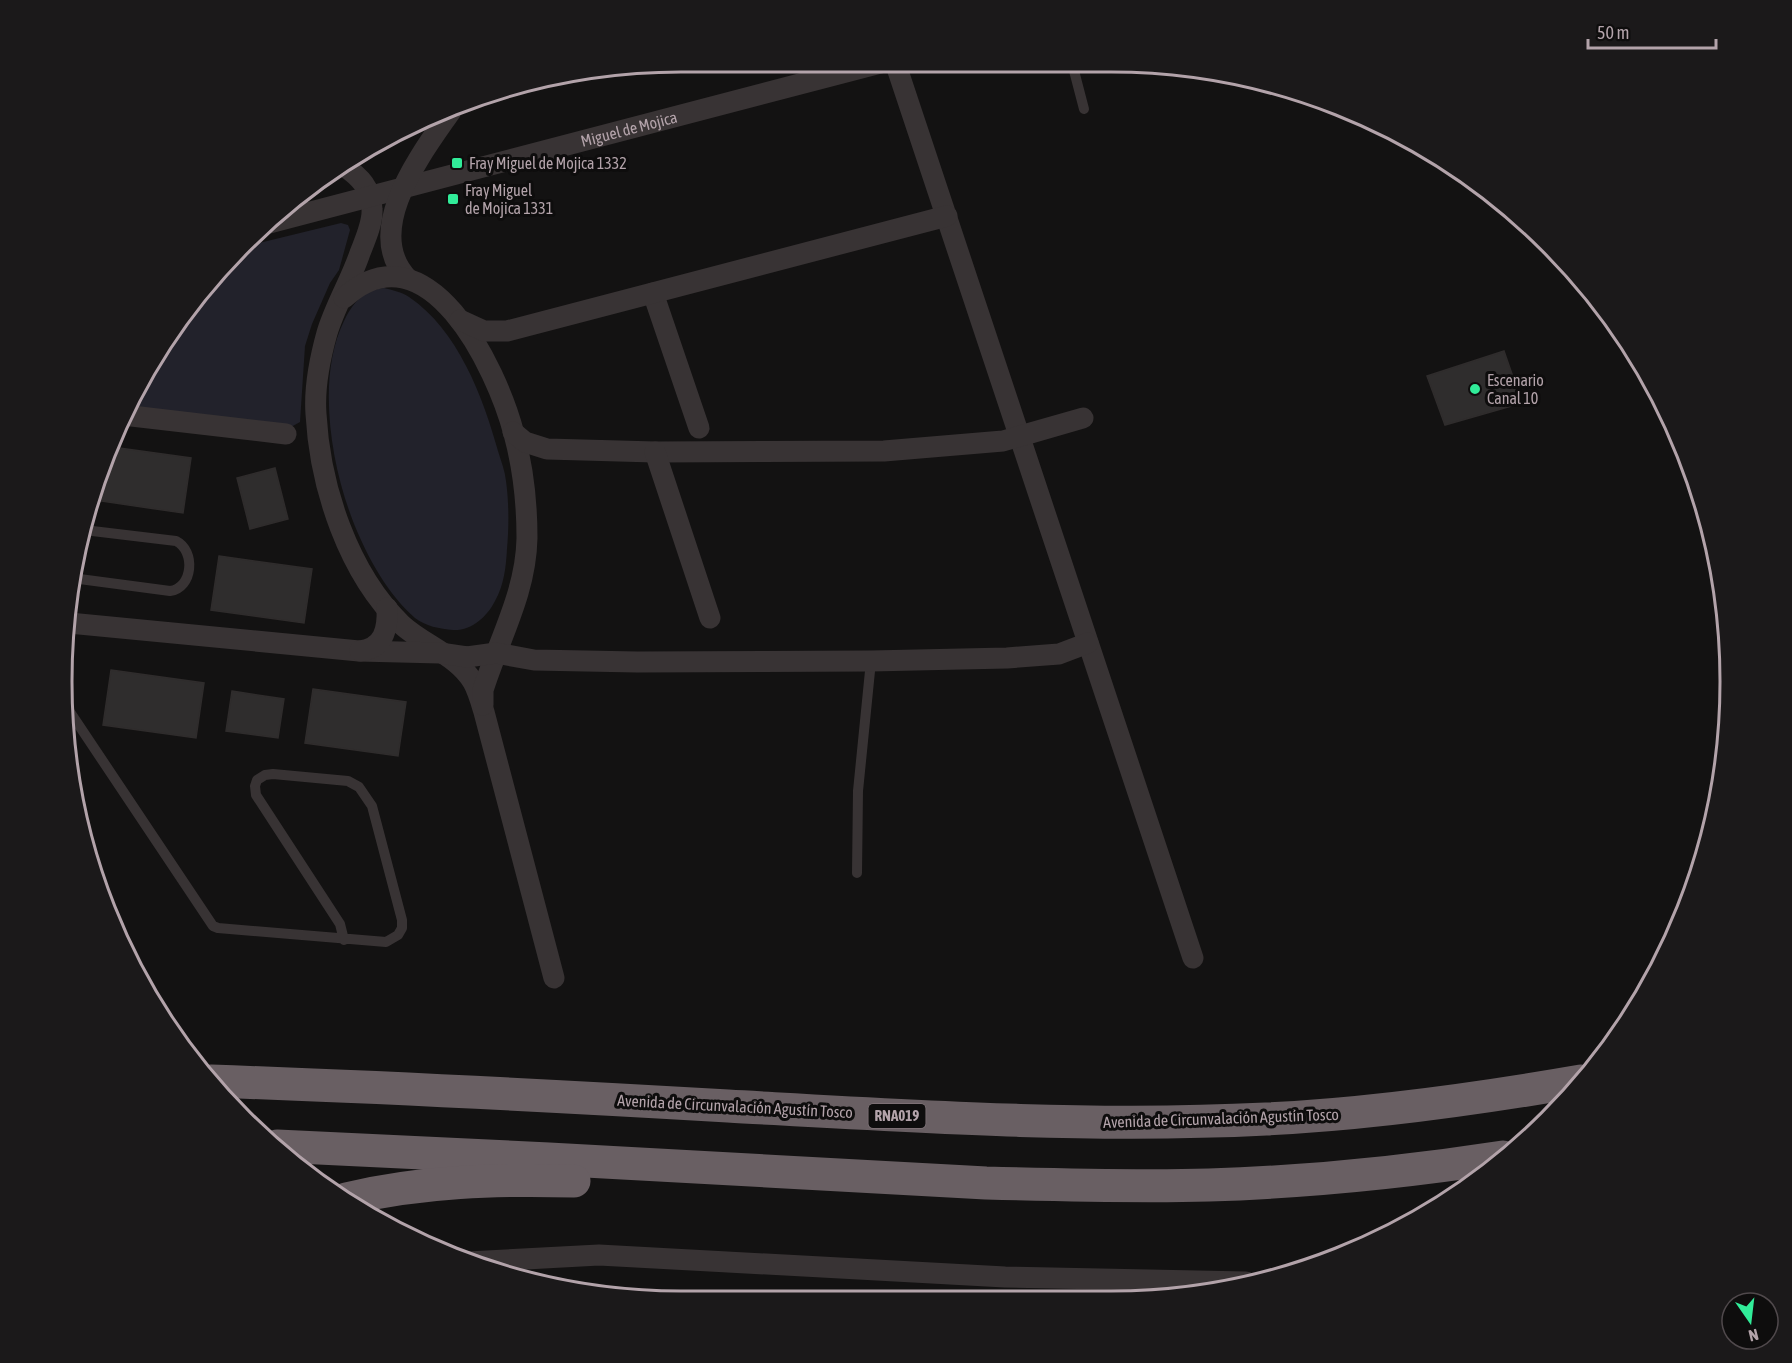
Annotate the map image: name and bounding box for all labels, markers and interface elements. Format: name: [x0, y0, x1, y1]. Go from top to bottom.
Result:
scale bar: [1588, 12, 1716, 50]
text: 50 m: [1597, 22, 1629, 43]
street label: Miguel de Mojica: [579, 108, 679, 150]
place label: Fray Miguel de Mojica 1332: [469, 154, 627, 173]
marker: Fray Miguel de Mojica 1332: [450, 156, 464, 170]
place label: Fray Miguel de Mojica 1331: [465, 181, 553, 218]
marker: Fray Miguel de Mojica 1331: [446, 192, 460, 206]
place label: Escenario Canal 10: [1487, 371, 1544, 407]
marker: Escenario Canal 10: [1468, 382, 1482, 396]
street label: Avenida de Circunvalación Agustín Tosco: [617, 1091, 853, 1122]
road number: RNA019: [868, 1104, 926, 1128]
street label: Avenida de Circunvalación Agustín Tosco: [1103, 1105, 1339, 1132]
north arrow: [1720, 1291, 1780, 1351]
text: N: [1747, 1326, 1760, 1345]

